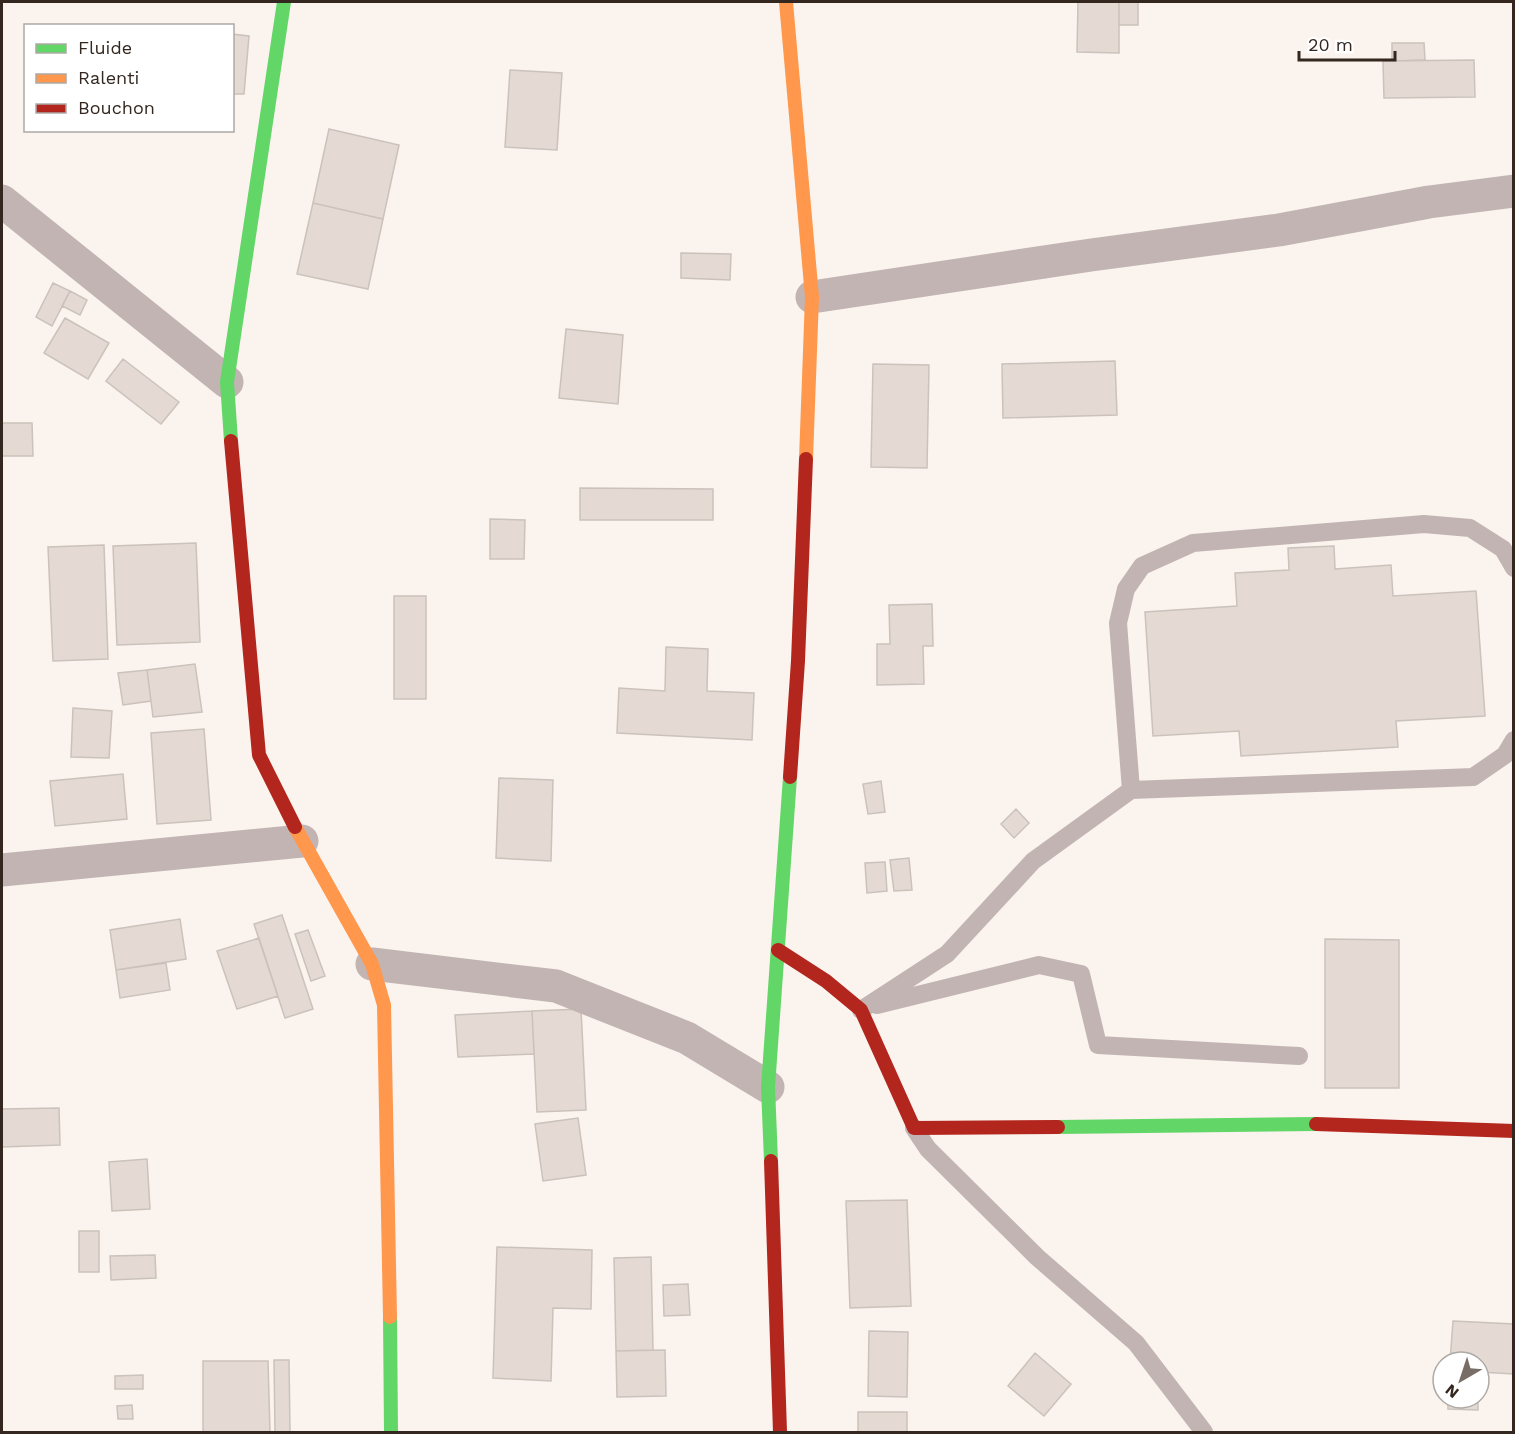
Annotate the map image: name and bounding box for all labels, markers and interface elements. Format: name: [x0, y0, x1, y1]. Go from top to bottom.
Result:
legend: [24, 24, 234, 132]
scale bar: [1299, 24, 1395, 62]
text: 20 m: [1308, 34, 1353, 55]
text: Fluide: [78, 37, 132, 58]
text: Ralenti: [78, 67, 139, 88]
text: Bouchon: [78, 97, 155, 118]
north arrow: [1431, 1350, 1491, 1410]
text: N: [1441, 1380, 1462, 1402]

